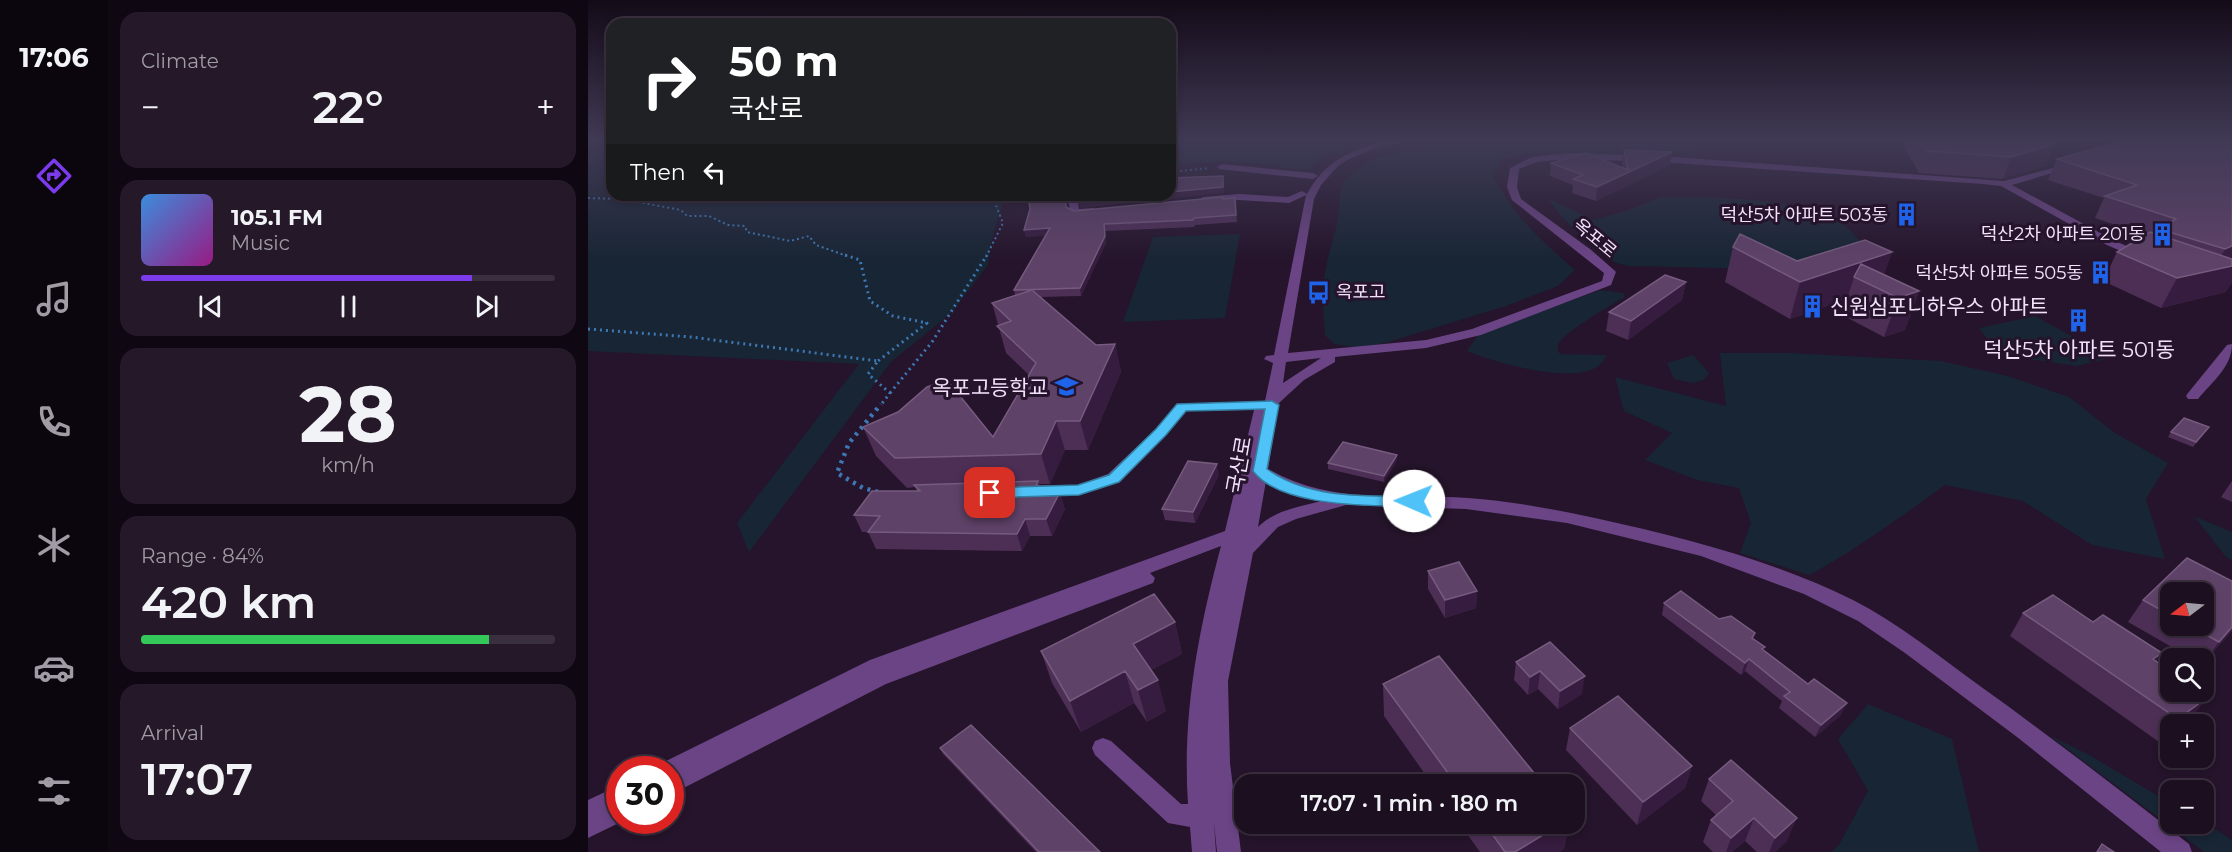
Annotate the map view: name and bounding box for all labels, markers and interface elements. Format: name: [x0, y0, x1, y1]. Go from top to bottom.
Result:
text: 50 m: [729, 35, 838, 87]
text: 17:06: [19, 41, 89, 74]
icon: right: [630, 42, 708, 120]
text: Climate: [141, 49, 219, 73]
text: 22°: [312, 79, 384, 134]
text: −: [141, 87, 160, 127]
text: +: [536, 87, 555, 127]
text: 국산로: [729, 92, 804, 125]
icon: directions: [33, 155, 75, 197]
icon: left: [698, 156, 731, 189]
text: Then: [630, 159, 686, 186]
building icon: 덕산5차 아파트 503동: [1893, 202, 1919, 228]
text: 105.1 FM: [231, 204, 323, 231]
place label: 덕산5차 아파트 503동: [1720, 204, 1888, 226]
street label: 옥포로: [1569, 214, 1621, 262]
building icon: 덕산2차 아파트 201동: [2150, 221, 2176, 247]
place label: 덕산2차 아파트 201동: [1981, 223, 2145, 245]
text: Music: [231, 231, 290, 255]
building icon: 덕산5차 아파트 505동: [2088, 260, 2114, 286]
place label: 덕산5차 아파트 505동: [1915, 262, 2083, 284]
icon: music: [33, 278, 75, 320]
bus stop icon: 옥포고: [1305, 279, 1331, 305]
place label: 옥포고: [1336, 281, 1386, 303]
icon: previous: [194, 290, 227, 323]
icon: pause: [332, 290, 365, 323]
icon: next: [470, 290, 503, 323]
building icon: 신원심포니하우스 아파트: [1799, 293, 1825, 319]
place label: 신원심포니하우스 아파트: [1830, 294, 2048, 319]
building icon: 덕산5차 아파트 501동: [2066, 308, 2092, 334]
place label: 덕산5차 아파트 501동: [1983, 337, 2175, 362]
text: 28: [299, 366, 397, 462]
school or university icon: 옥포고등학교: [1053, 374, 1079, 400]
place label: 옥포고등학교: [932, 375, 1048, 400]
icon: phone: [33, 401, 75, 443]
street label: 국산로: [1222, 434, 1256, 496]
text: km/h: [321, 453, 375, 477]
pin: [964, 467, 1015, 518]
position arrow: [1382, 469, 1446, 533]
icon: arrive: [973, 476, 1006, 509]
icon: climate: [33, 524, 75, 566]
text: Range · 84%: [141, 544, 264, 568]
text: 420 km: [141, 574, 316, 629]
north arrow: [2160, 582, 2214, 636]
map controls: [2160, 582, 2214, 834]
icon: car: [33, 647, 75, 689]
button: search: [2160, 648, 2214, 702]
button: +: [2160, 714, 2214, 768]
text: Arrival: [141, 721, 204, 745]
text: 17:07: [141, 751, 253, 806]
speed limit sign: 30: [606, 756, 684, 834]
icon: filters: [33, 770, 75, 812]
button: −: [2160, 780, 2214, 834]
text: 17:07 · 1 min · 180 m: [1301, 790, 1518, 817]

